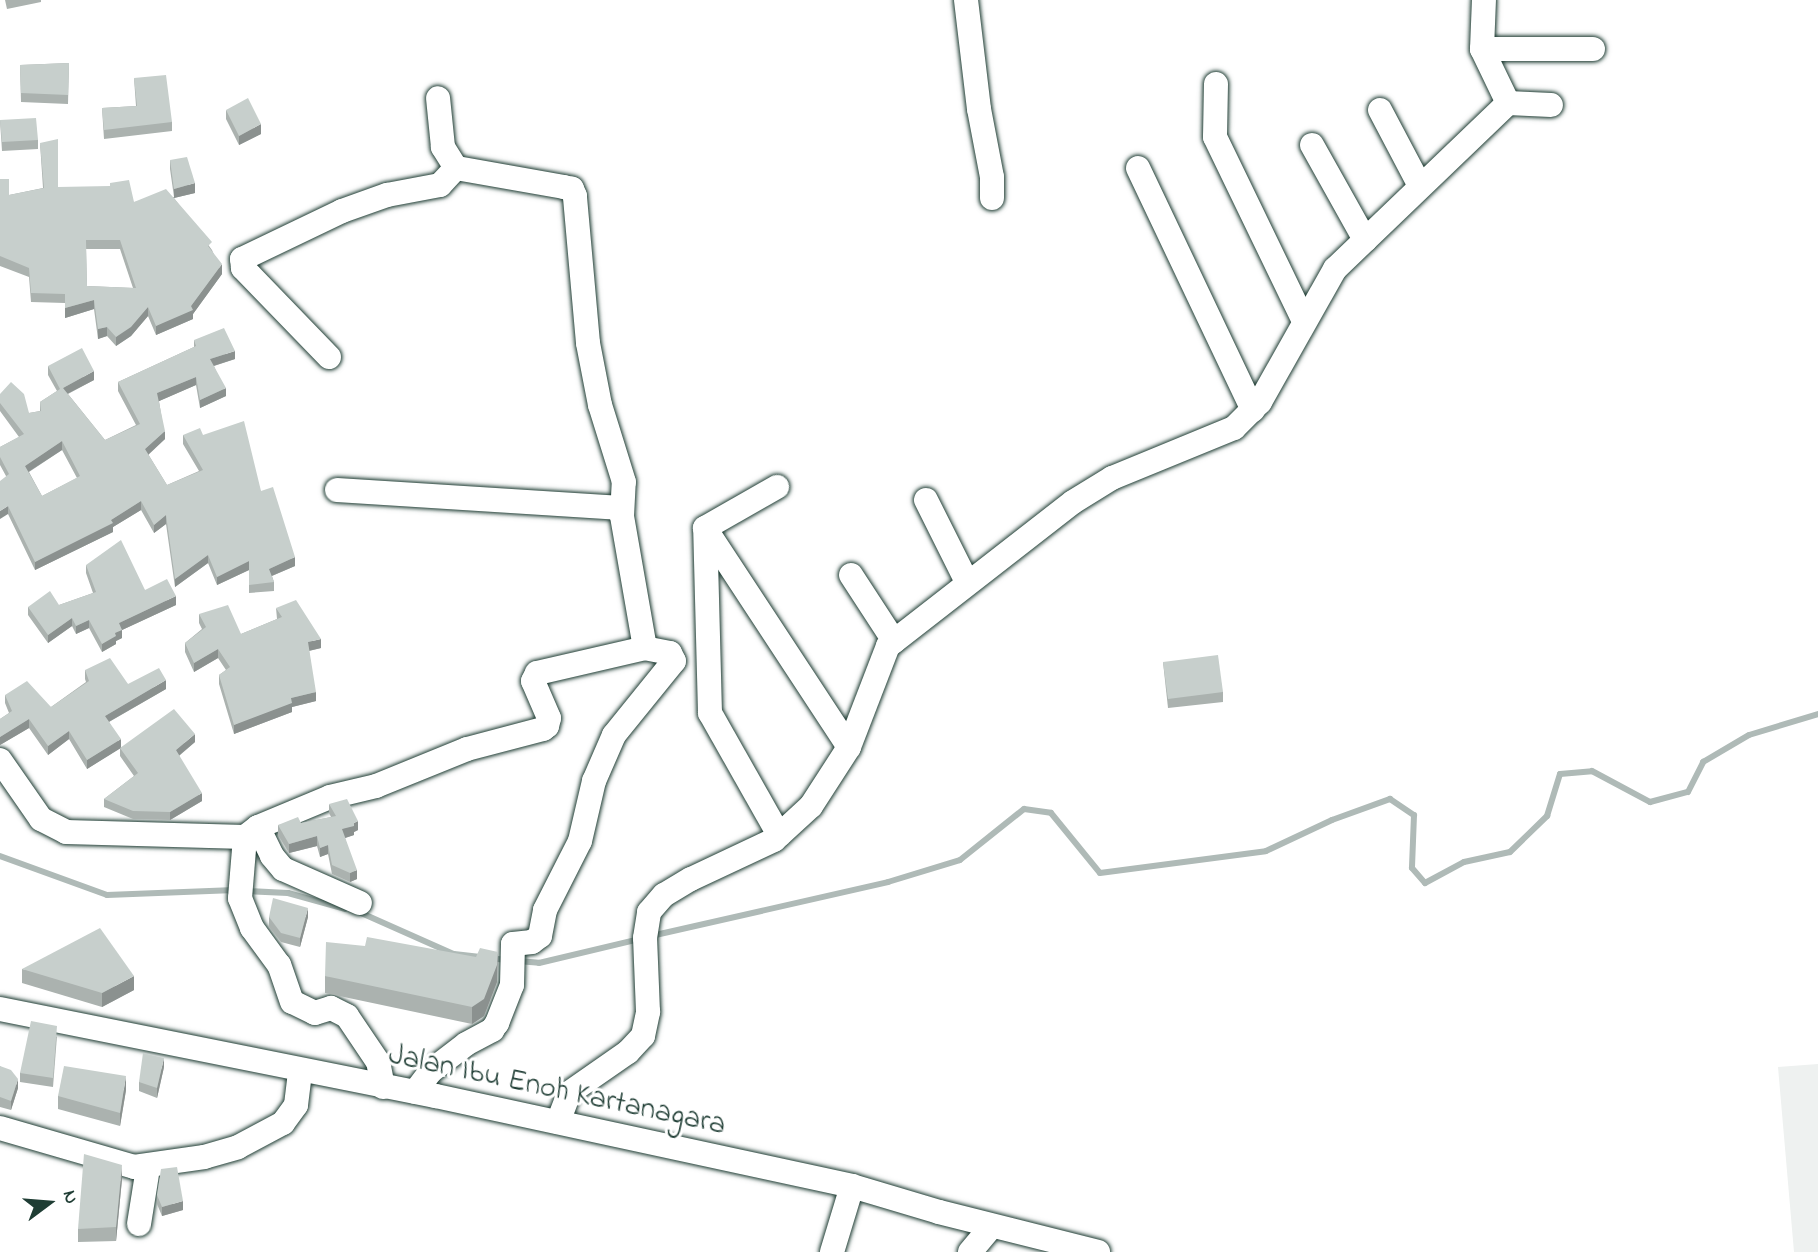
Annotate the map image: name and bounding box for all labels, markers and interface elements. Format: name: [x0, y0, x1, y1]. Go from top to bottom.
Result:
street label: Jalan Ibu Enoh Kartanagara: [385, 1038, 729, 1144]
north arrow: [14, 1168, 84, 1238]
text: N: [55, 1187, 84, 1207]

